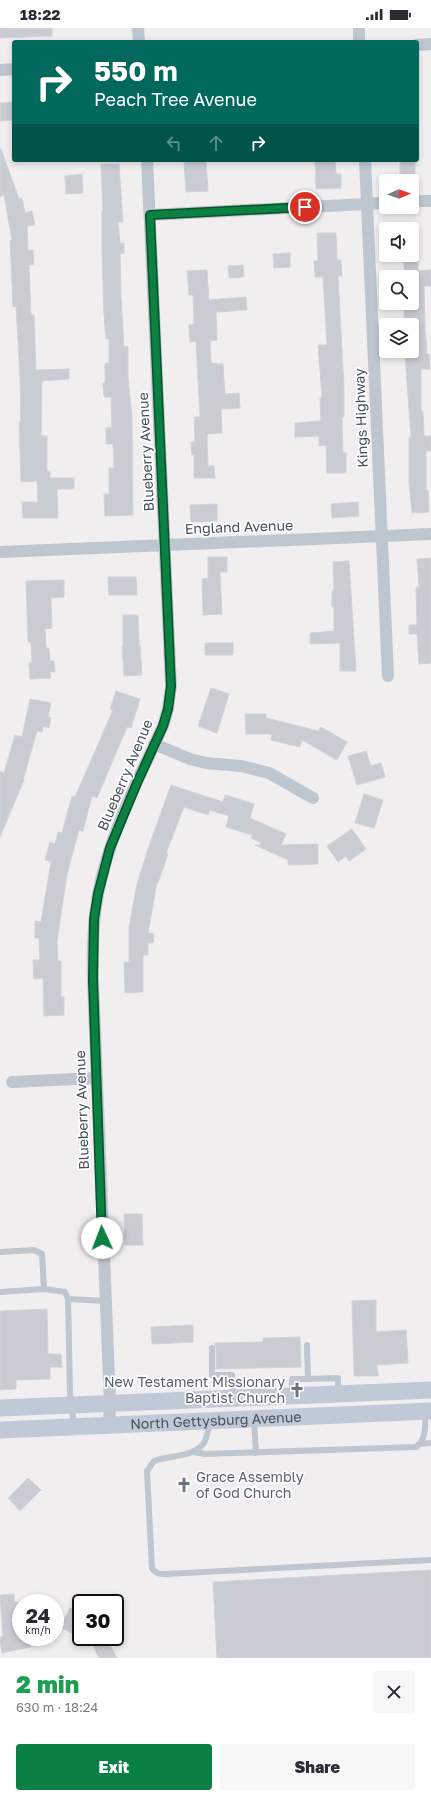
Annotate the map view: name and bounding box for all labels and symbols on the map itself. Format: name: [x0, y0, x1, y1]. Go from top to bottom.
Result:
north arrow: [379, 174, 419, 214]
pin: [288, 190, 322, 224]
street label: Kings Highway: [350, 368, 371, 468]
street label: Blueberry Avenue: [134, 392, 157, 512]
street label: England Avenue: [185, 516, 293, 537]
street label: Blueberry Avenue: [93, 717, 156, 833]
street label: Blueberry Avenue: [71, 1050, 92, 1170]
position arrow: [81, 1217, 123, 1259]
place label: New Testament Missionary Baptist Church: [104, 1373, 285, 1406]
church icon: New Testament Missionary Baptist Church: [288, 1381, 306, 1399]
street label: North Gettysburg Avenue: [130, 1408, 302, 1432]
place label: Grace Assembly of God Church: [196, 1468, 304, 1501]
church icon: Grace Assembly of God Church: [175, 1476, 193, 1494]
speed limit sign: 30: [72, 1594, 124, 1646]

